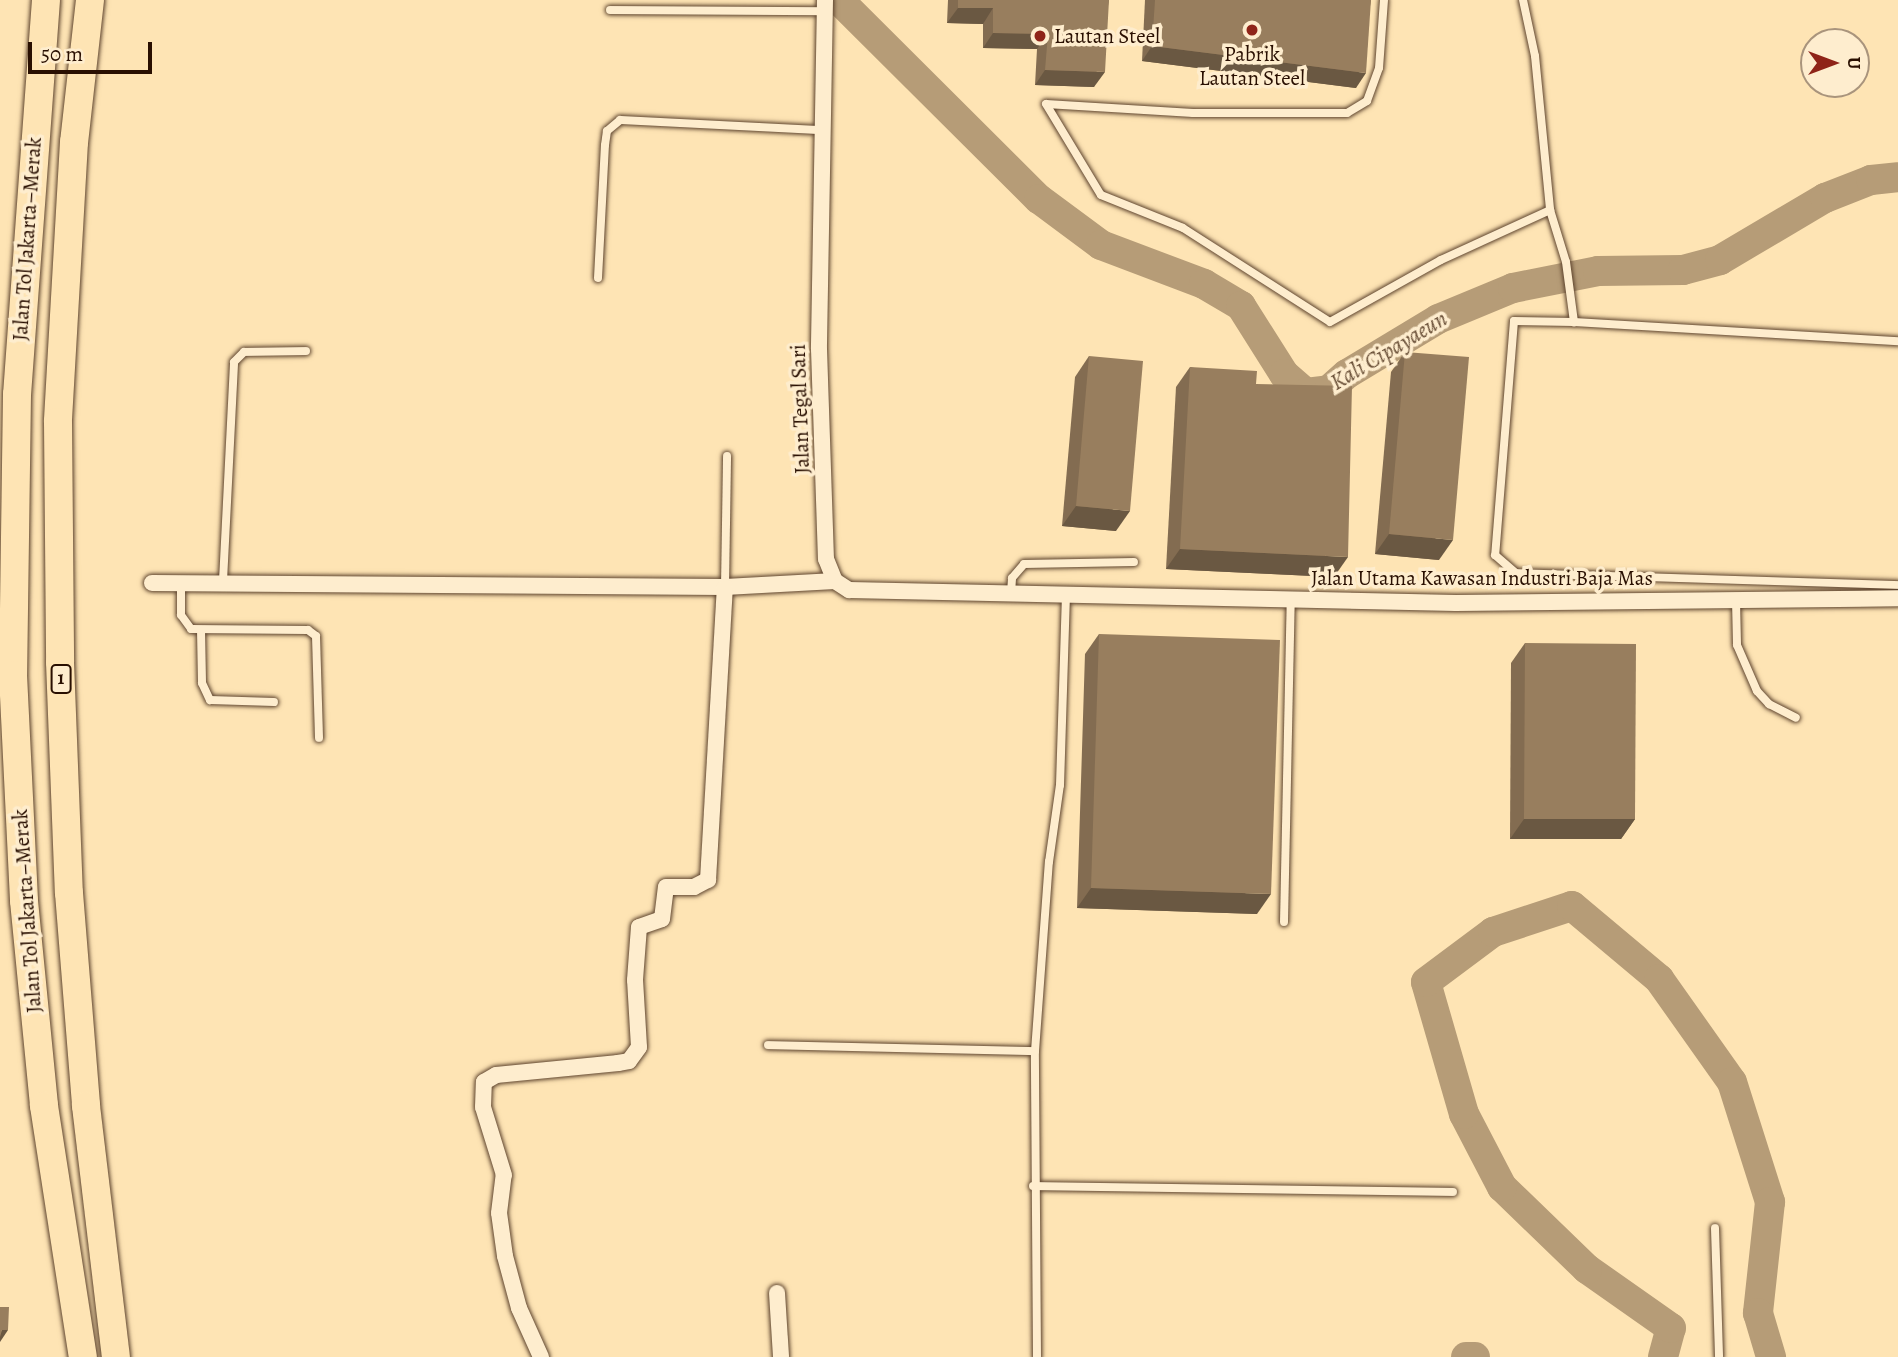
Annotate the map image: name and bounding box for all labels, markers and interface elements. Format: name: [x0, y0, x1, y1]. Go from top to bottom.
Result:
marker: Pabrik Lautan Steel: [1244, 22, 1260, 38]
place label: Lautan Steel: [1054, 23, 1160, 49]
scale bar: [32, 28, 156, 72]
marker: Lautan Steel: [1032, 28, 1048, 44]
north arrow: [1800, 28, 1870, 98]
text: 50 m: [41, 40, 83, 68]
place label: Pabrik Lautan Steel: [1199, 41, 1305, 91]
text: U: [1841, 57, 1867, 69]
street label: Jalan Tol Jakarta–Merak: [7, 136, 47, 342]
water label: Kali Cipayaeun: [1326, 305, 1452, 397]
street label: Jalan Tegal Sari: [785, 344, 815, 474]
street label: Jalan Utama Kawasan Industri Baja Mas: [1311, 565, 1653, 591]
road number: 1: [50, 664, 72, 694]
street label: Jalan Tol Jakarta–Merak: [7, 808, 47, 1014]

